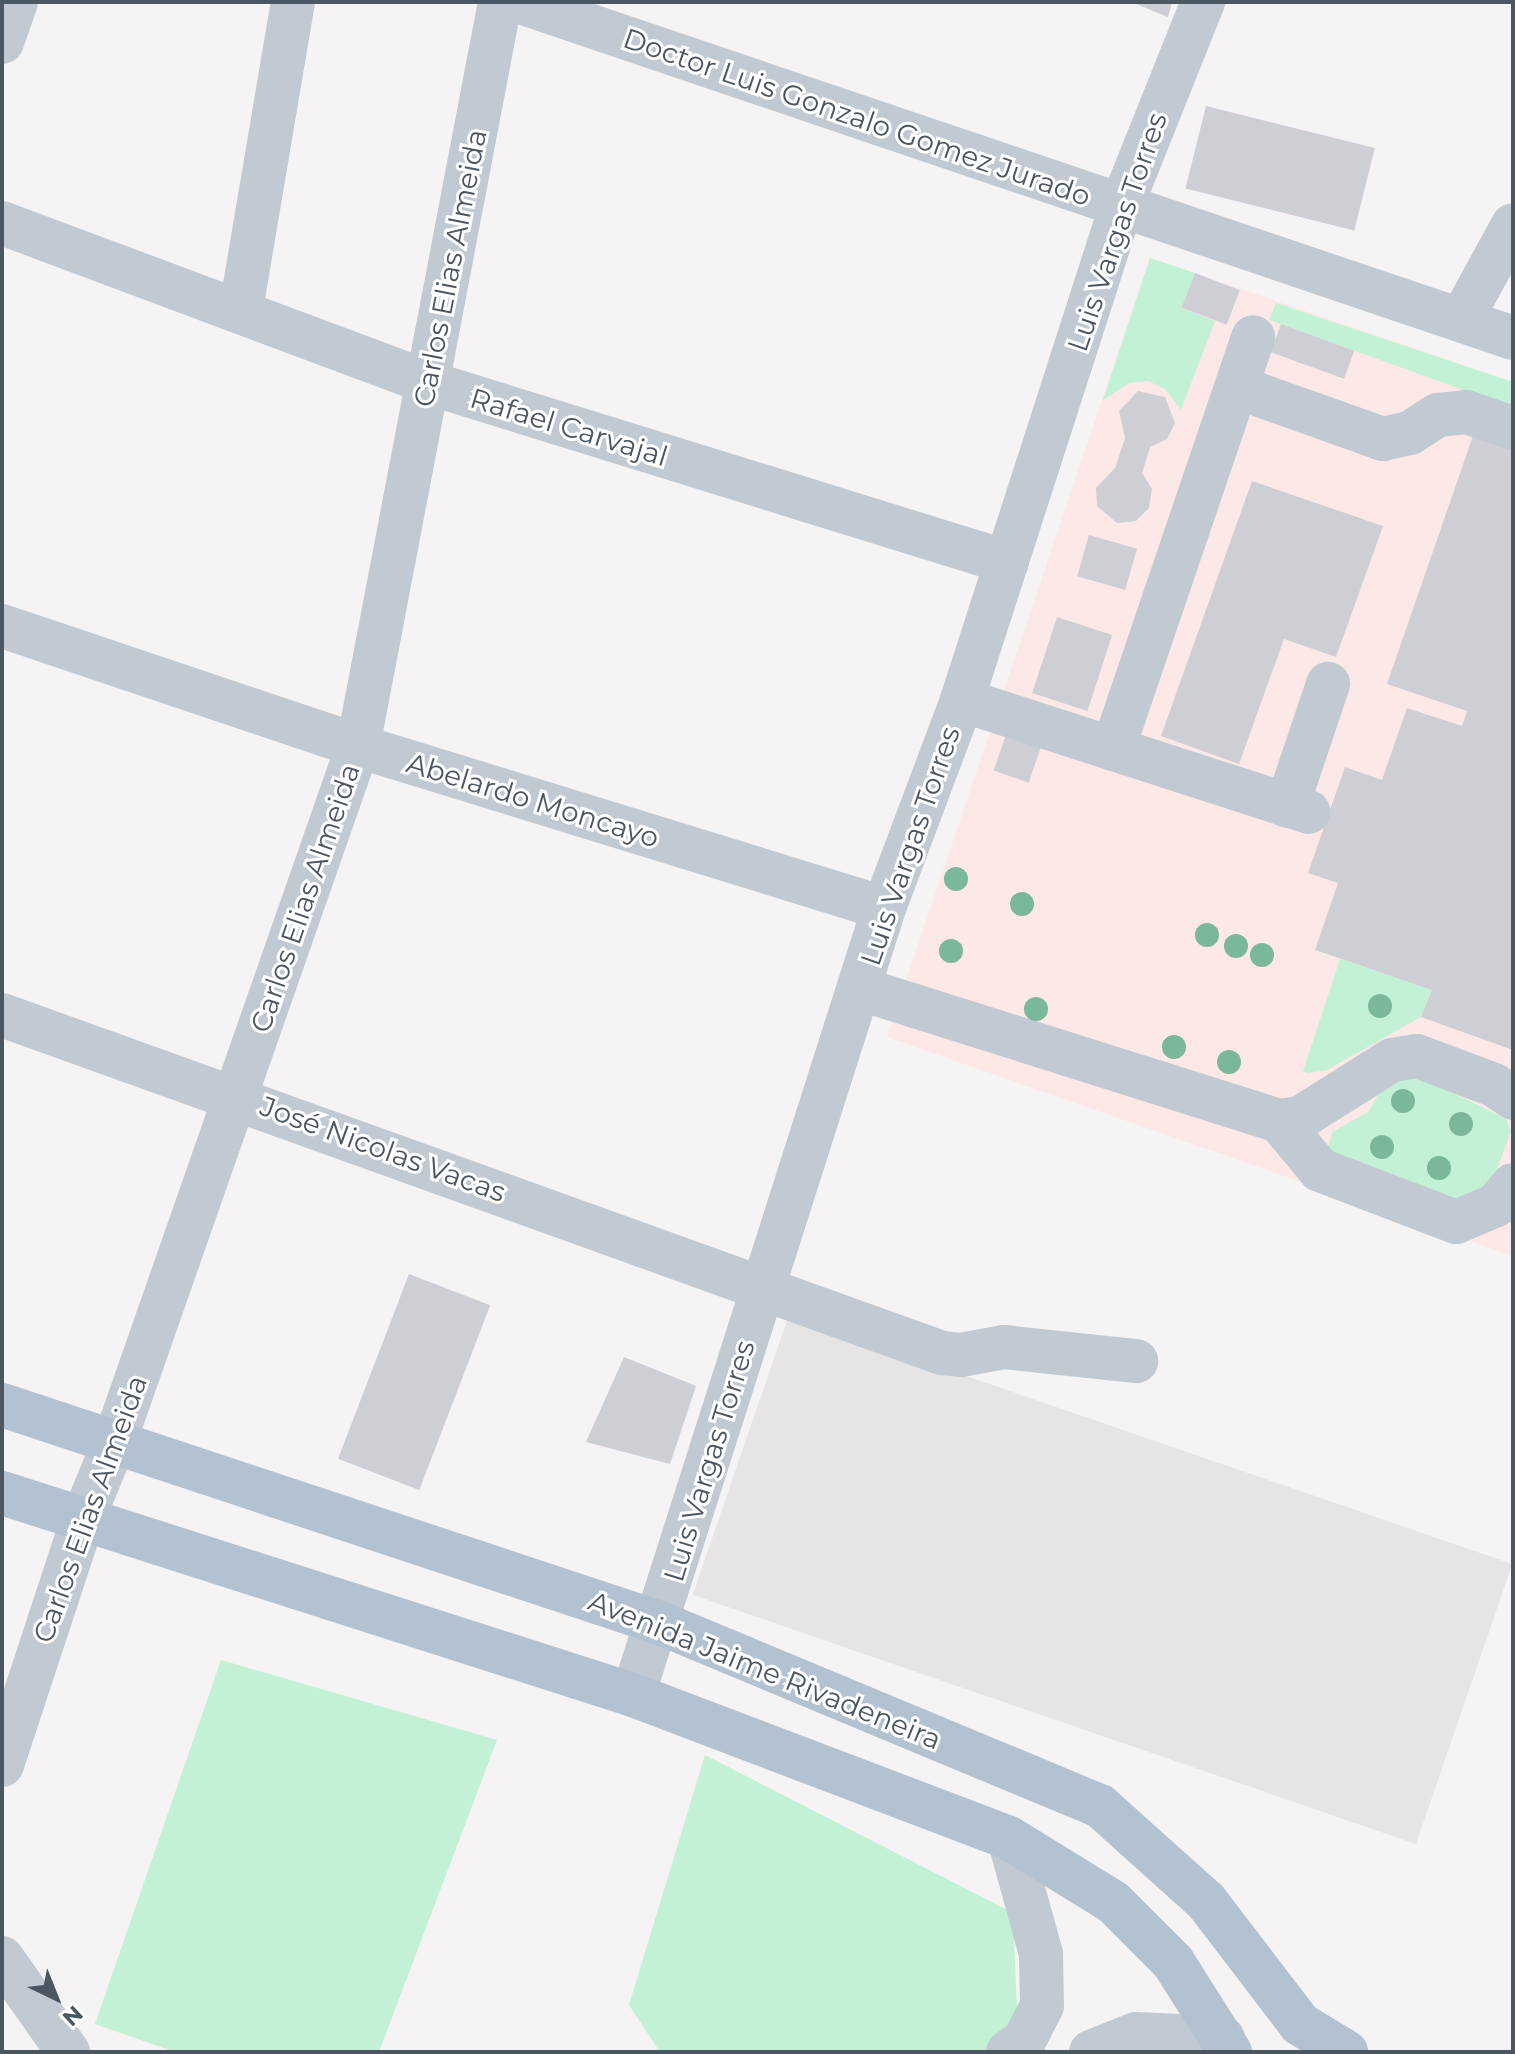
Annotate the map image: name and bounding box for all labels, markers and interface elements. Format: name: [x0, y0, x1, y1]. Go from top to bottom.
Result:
street label: Doctor Luis Gonzalo Gomez Jurado: [619, 21, 1095, 213]
street label: Luis Vargas Torres: [1060, 108, 1174, 356]
street label: Carlos Elias Almeida: [407, 126, 493, 410]
street label: Rafael Carvajal: [466, 381, 672, 473]
street label: Luis Vargas Torres: [853, 722, 967, 970]
street label: Abelardo Moncayo: [403, 746, 663, 854]
street label: Carlos Elias Almeida: [243, 759, 367, 1037]
street label: José Nicolas Vacas: [256, 1089, 510, 1209]
street label: Luis Vargas Torres: [656, 1336, 762, 1586]
street label: Carlos Elias Almeida: [26, 1371, 154, 1647]
street label: Avenida Jaime Rivadeneira: [584, 1584, 946, 1756]
north arrow: [16, 1958, 96, 2038]
text: N: [57, 2000, 88, 2032]

